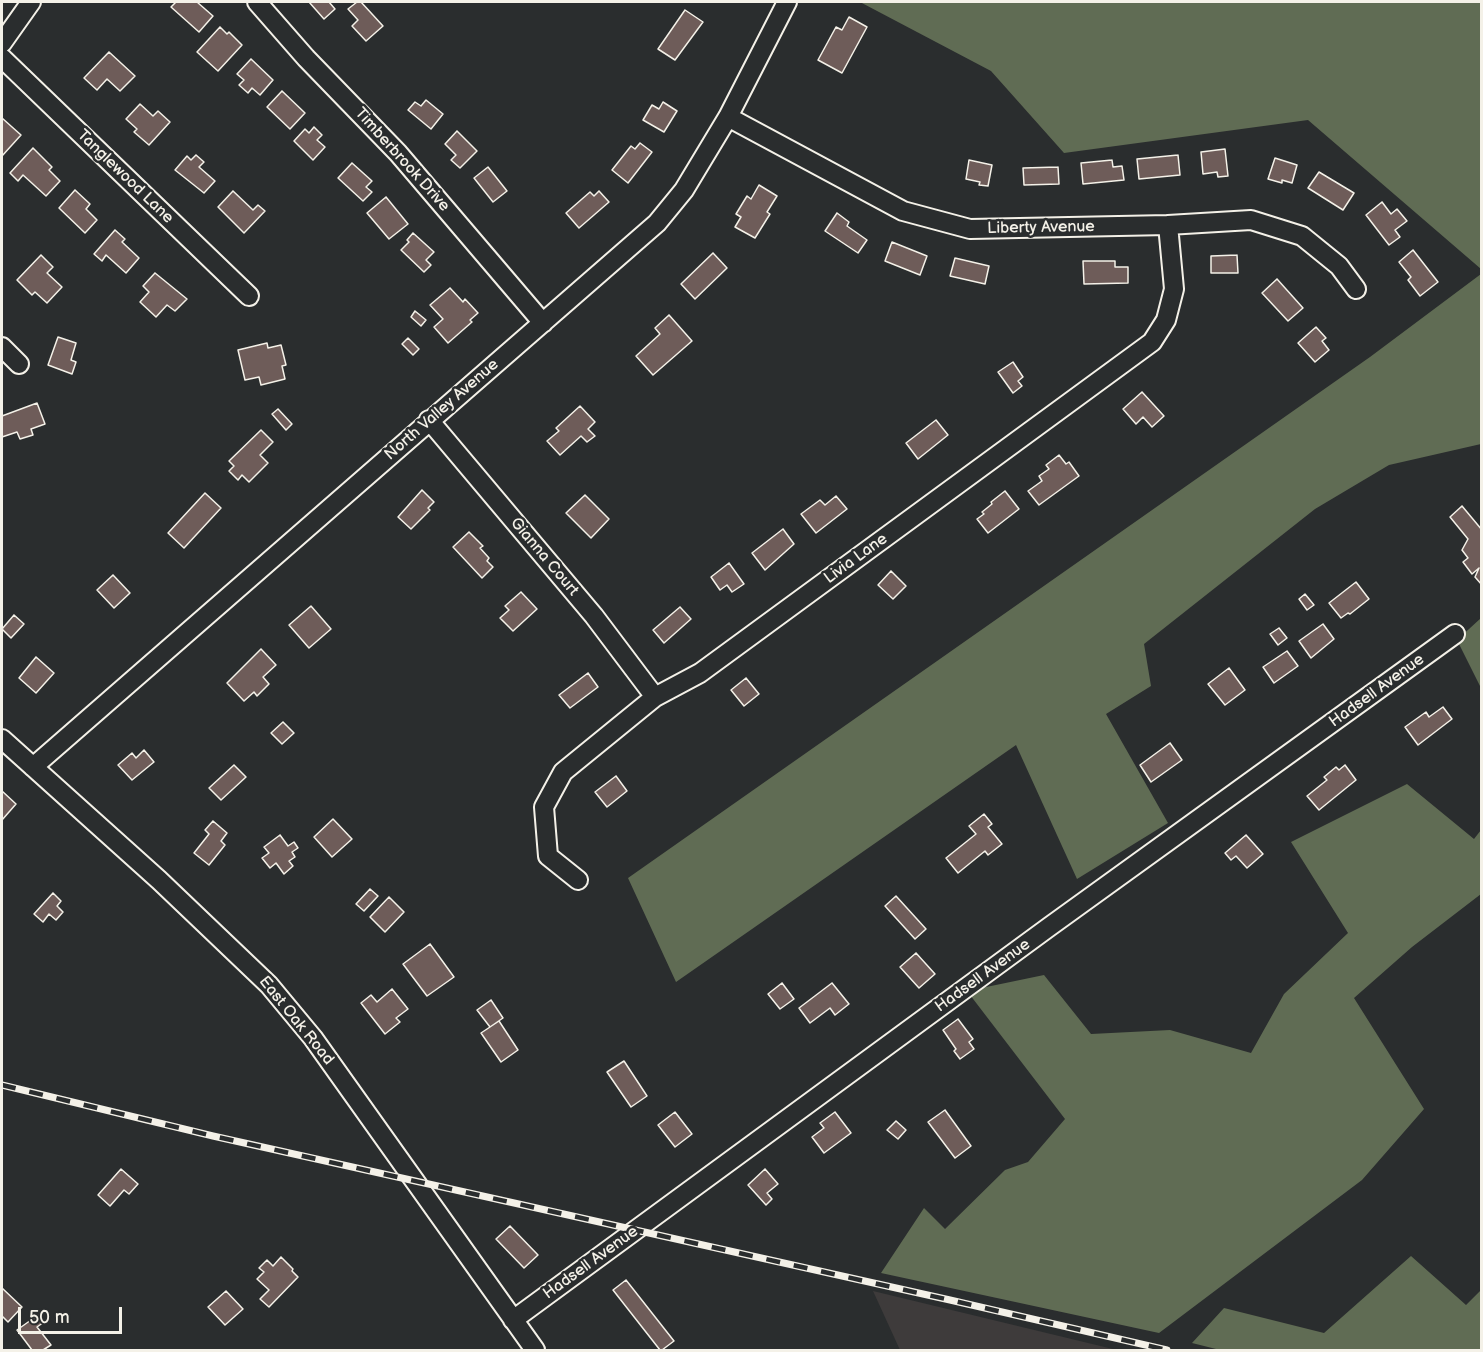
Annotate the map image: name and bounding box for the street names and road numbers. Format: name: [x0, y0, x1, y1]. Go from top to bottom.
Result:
street label: Timberbrook Drive: [350, 104, 454, 216]
street label: Tanglewood Lane: [73, 126, 177, 228]
street label: Liberty Avenue: [987, 217, 1095, 239]
street label: North Valley Avenue: [381, 355, 503, 465]
street label: Gianna Court: [506, 514, 582, 600]
street label: Livia Lane: [821, 530, 891, 588]
street label: Hadsell Avenue: [1326, 650, 1428, 732]
street label: Hadsell Avenue: [932, 935, 1034, 1017]
street label: East Oak Road: [254, 973, 338, 1069]
street label: Hadsell Avenue: [540, 1222, 642, 1304]

